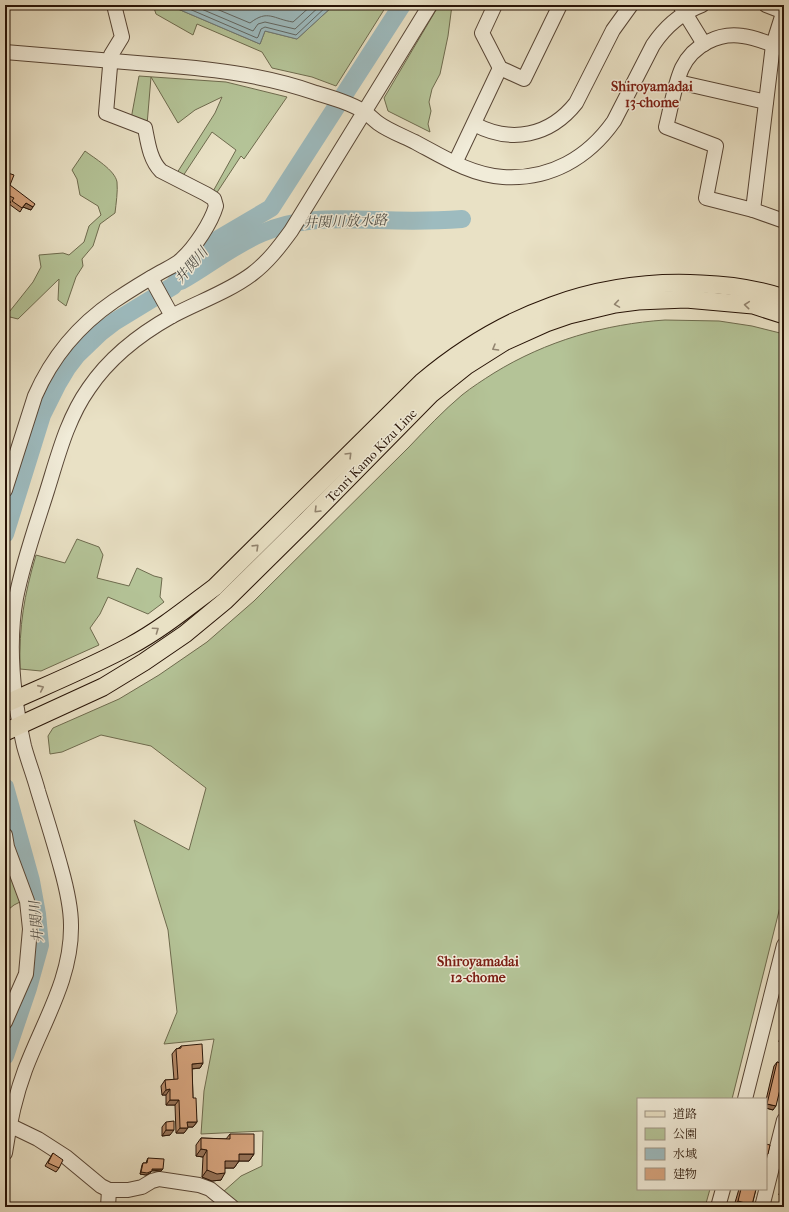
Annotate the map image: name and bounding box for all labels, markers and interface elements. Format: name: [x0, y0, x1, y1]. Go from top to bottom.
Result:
district label: Shiroyamadai 13-chome: [611, 78, 694, 111]
water label: 井関川放水路: [303, 212, 388, 231]
water label: 井関川: [171, 242, 213, 287]
one-way arrow: [614, 299, 620, 308]
one-way arrow: [743, 300, 750, 309]
one-way arrow: [492, 343, 499, 350]
street label: Tenri Kamo Kizu Line: [323, 405, 420, 505]
one-way arrow: [344, 453, 352, 460]
one-way arrow: [314, 505, 322, 513]
one-way arrow: [251, 544, 259, 552]
one-way arrow: [152, 628, 159, 635]
one-way arrow: [36, 685, 44, 693]
water label: 井関川: [26, 898, 47, 944]
district label: Shiroyamadai 12-chome: [437, 953, 520, 986]
legend: [637, 1098, 767, 1190]
text: 道路: [673, 1107, 697, 1121]
text: 公園: [673, 1127, 697, 1141]
text: 水域: [673, 1147, 697, 1161]
text: 建物: [673, 1167, 697, 1181]

